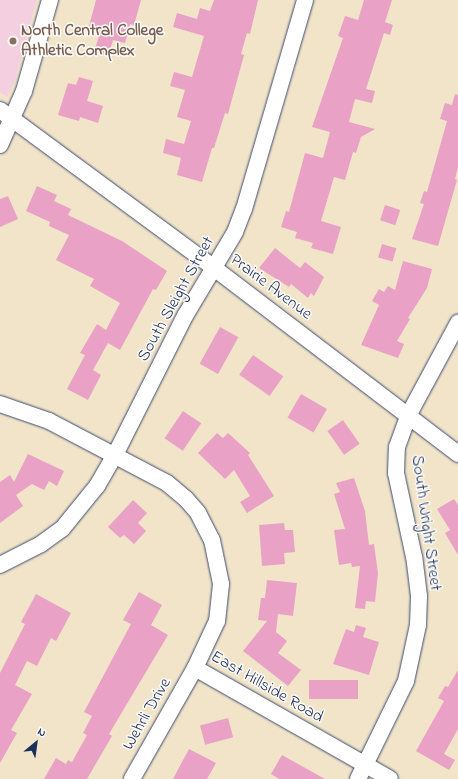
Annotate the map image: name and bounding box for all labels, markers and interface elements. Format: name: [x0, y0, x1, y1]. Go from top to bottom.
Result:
place label: North Central College Athletic Complex: [21, 21, 163, 61]
marker: North Central College Athletic Complex: [8, 36, 18, 46]
street label: South Sleight Street: [133, 233, 219, 365]
street label: Prairie Avenue: [226, 250, 316, 324]
street label: South Wright Street: [406, 454, 446, 592]
street label: East Hillside Road: [207, 646, 327, 728]
street label: Wehrli Drive: [118, 674, 176, 754]
north arrow: [16, 723, 56, 763]
text: N: [35, 724, 49, 741]

